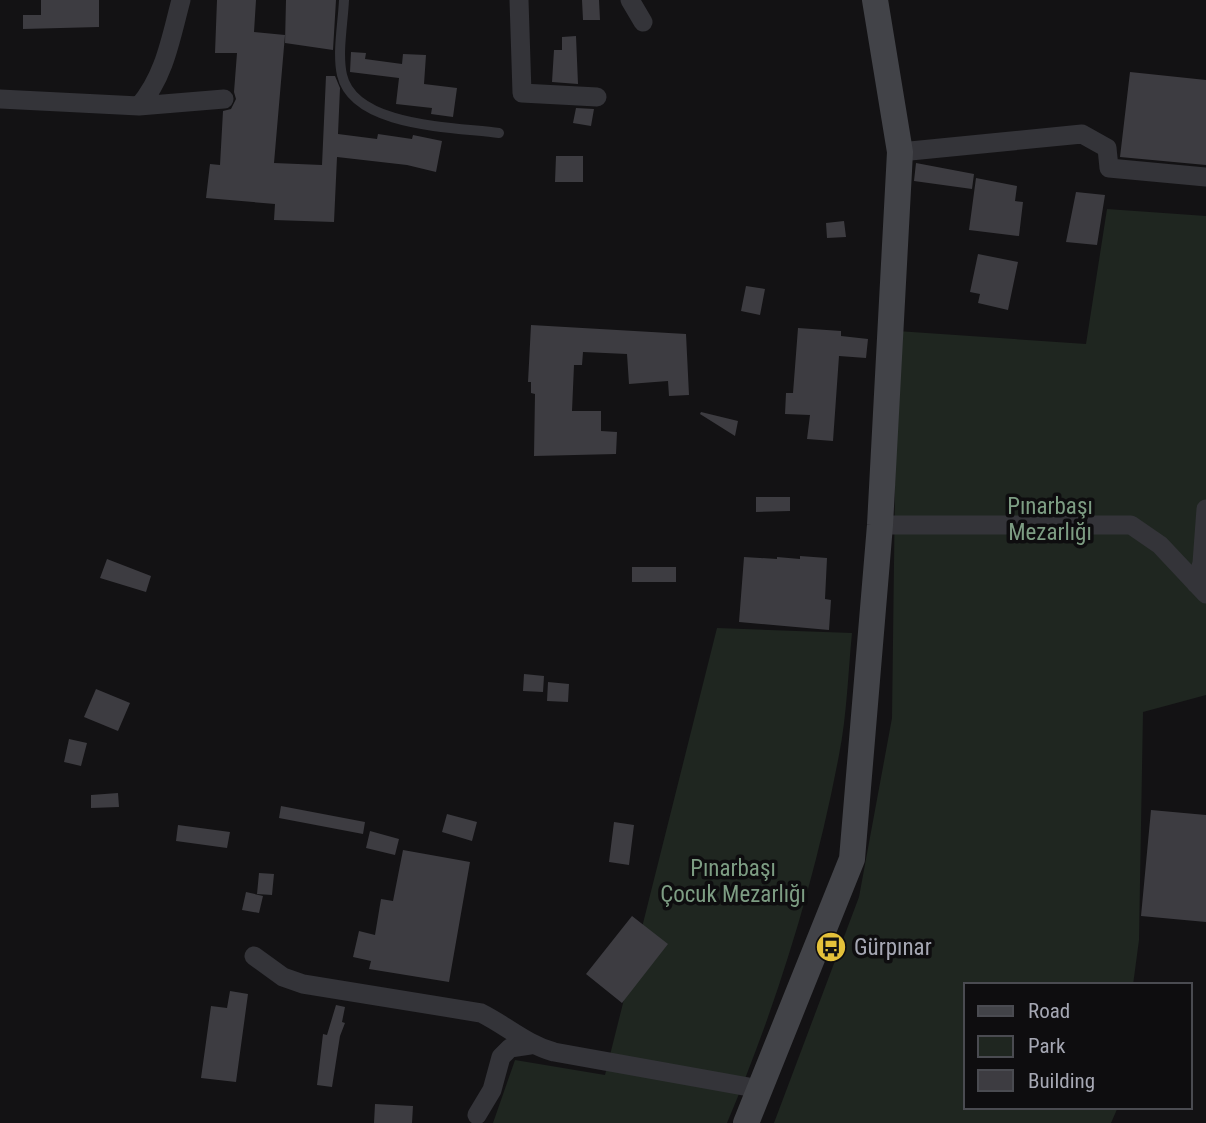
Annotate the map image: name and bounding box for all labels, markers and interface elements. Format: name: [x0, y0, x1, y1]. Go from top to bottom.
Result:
park label: Pınarbaşı Mezarlığı: [1007, 493, 1093, 546]
park label: Pınarbaşı Çocuk Mezarlığı: [660, 855, 806, 908]
bus stop icon: Gürpınar: [814, 930, 848, 964]
place label: Gürpınar: [854, 934, 932, 961]
legend: [964, 983, 1192, 1109]
text: Road: [1028, 999, 1070, 1023]
text: Park: [1028, 1034, 1066, 1058]
text: Building: [1028, 1069, 1095, 1093]

